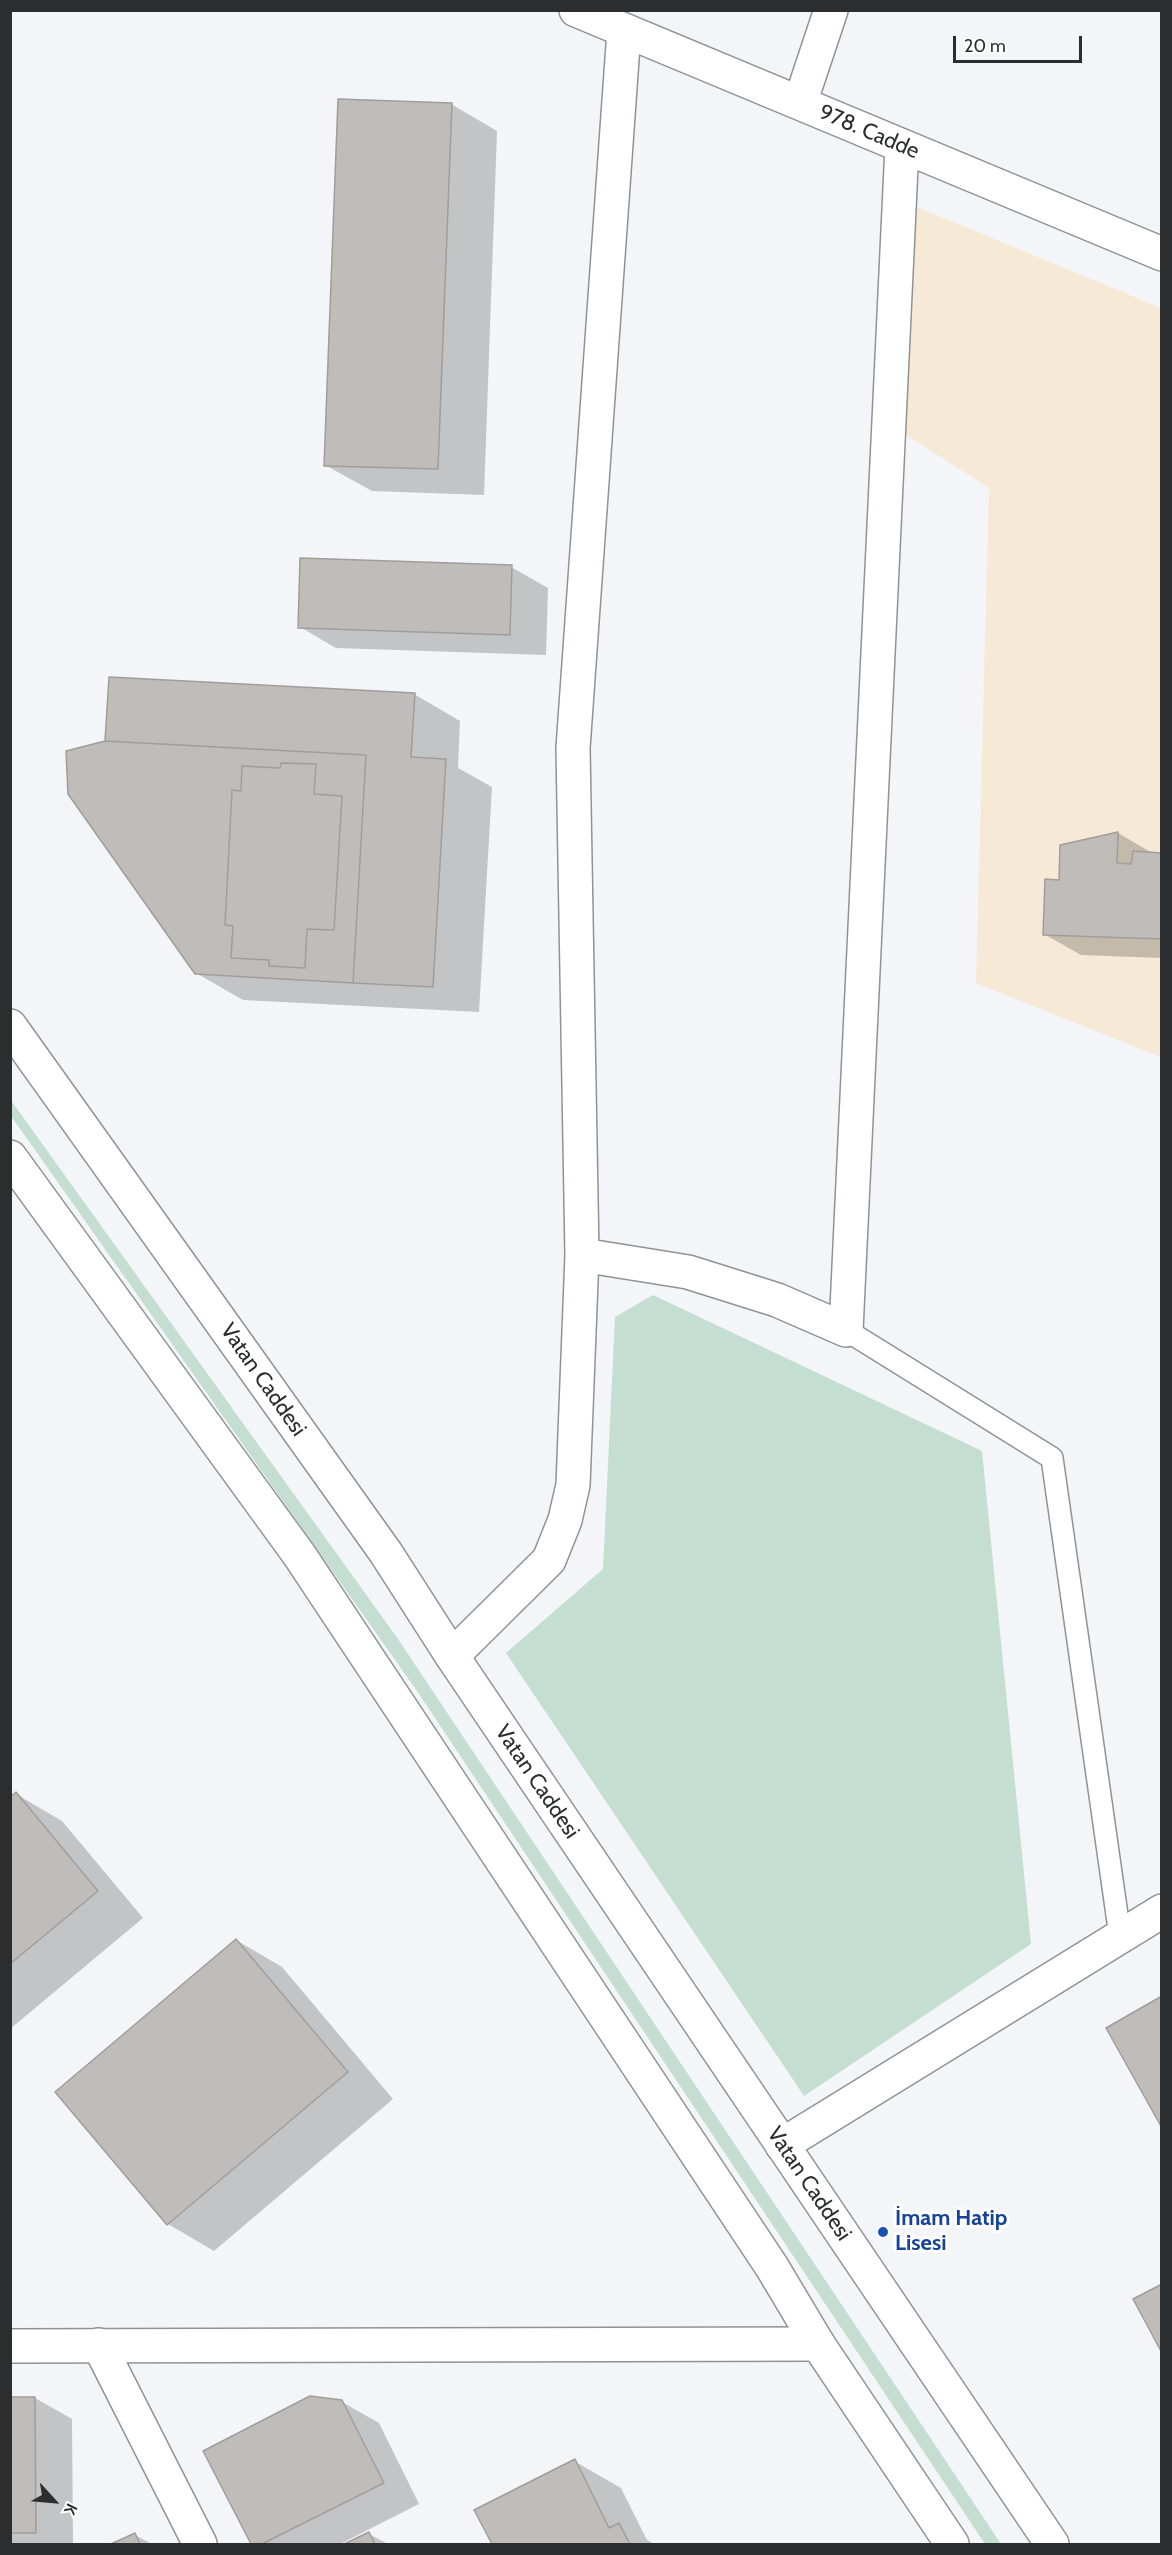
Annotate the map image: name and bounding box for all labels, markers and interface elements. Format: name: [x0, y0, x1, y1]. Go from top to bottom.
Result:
scale bar: [956, 24, 1085, 62]
text: 20 m: [964, 35, 1006, 57]
street label: 978. Cadde: [815, 99, 923, 165]
street label: Vatan Caddesi: [214, 1318, 312, 1442]
street label: Vatan Caddesi: [489, 1720, 585, 1844]
street label: Vatan Caddesi: [761, 2122, 857, 2246]
place label: İmam Hatip Lisesi: [895, 2206, 1007, 2258]
marker: İmam Hatip Lisesi: [876, 2225, 890, 2239]
north arrow: [24, 2471, 84, 2531]
text: K: [60, 2500, 81, 2518]

